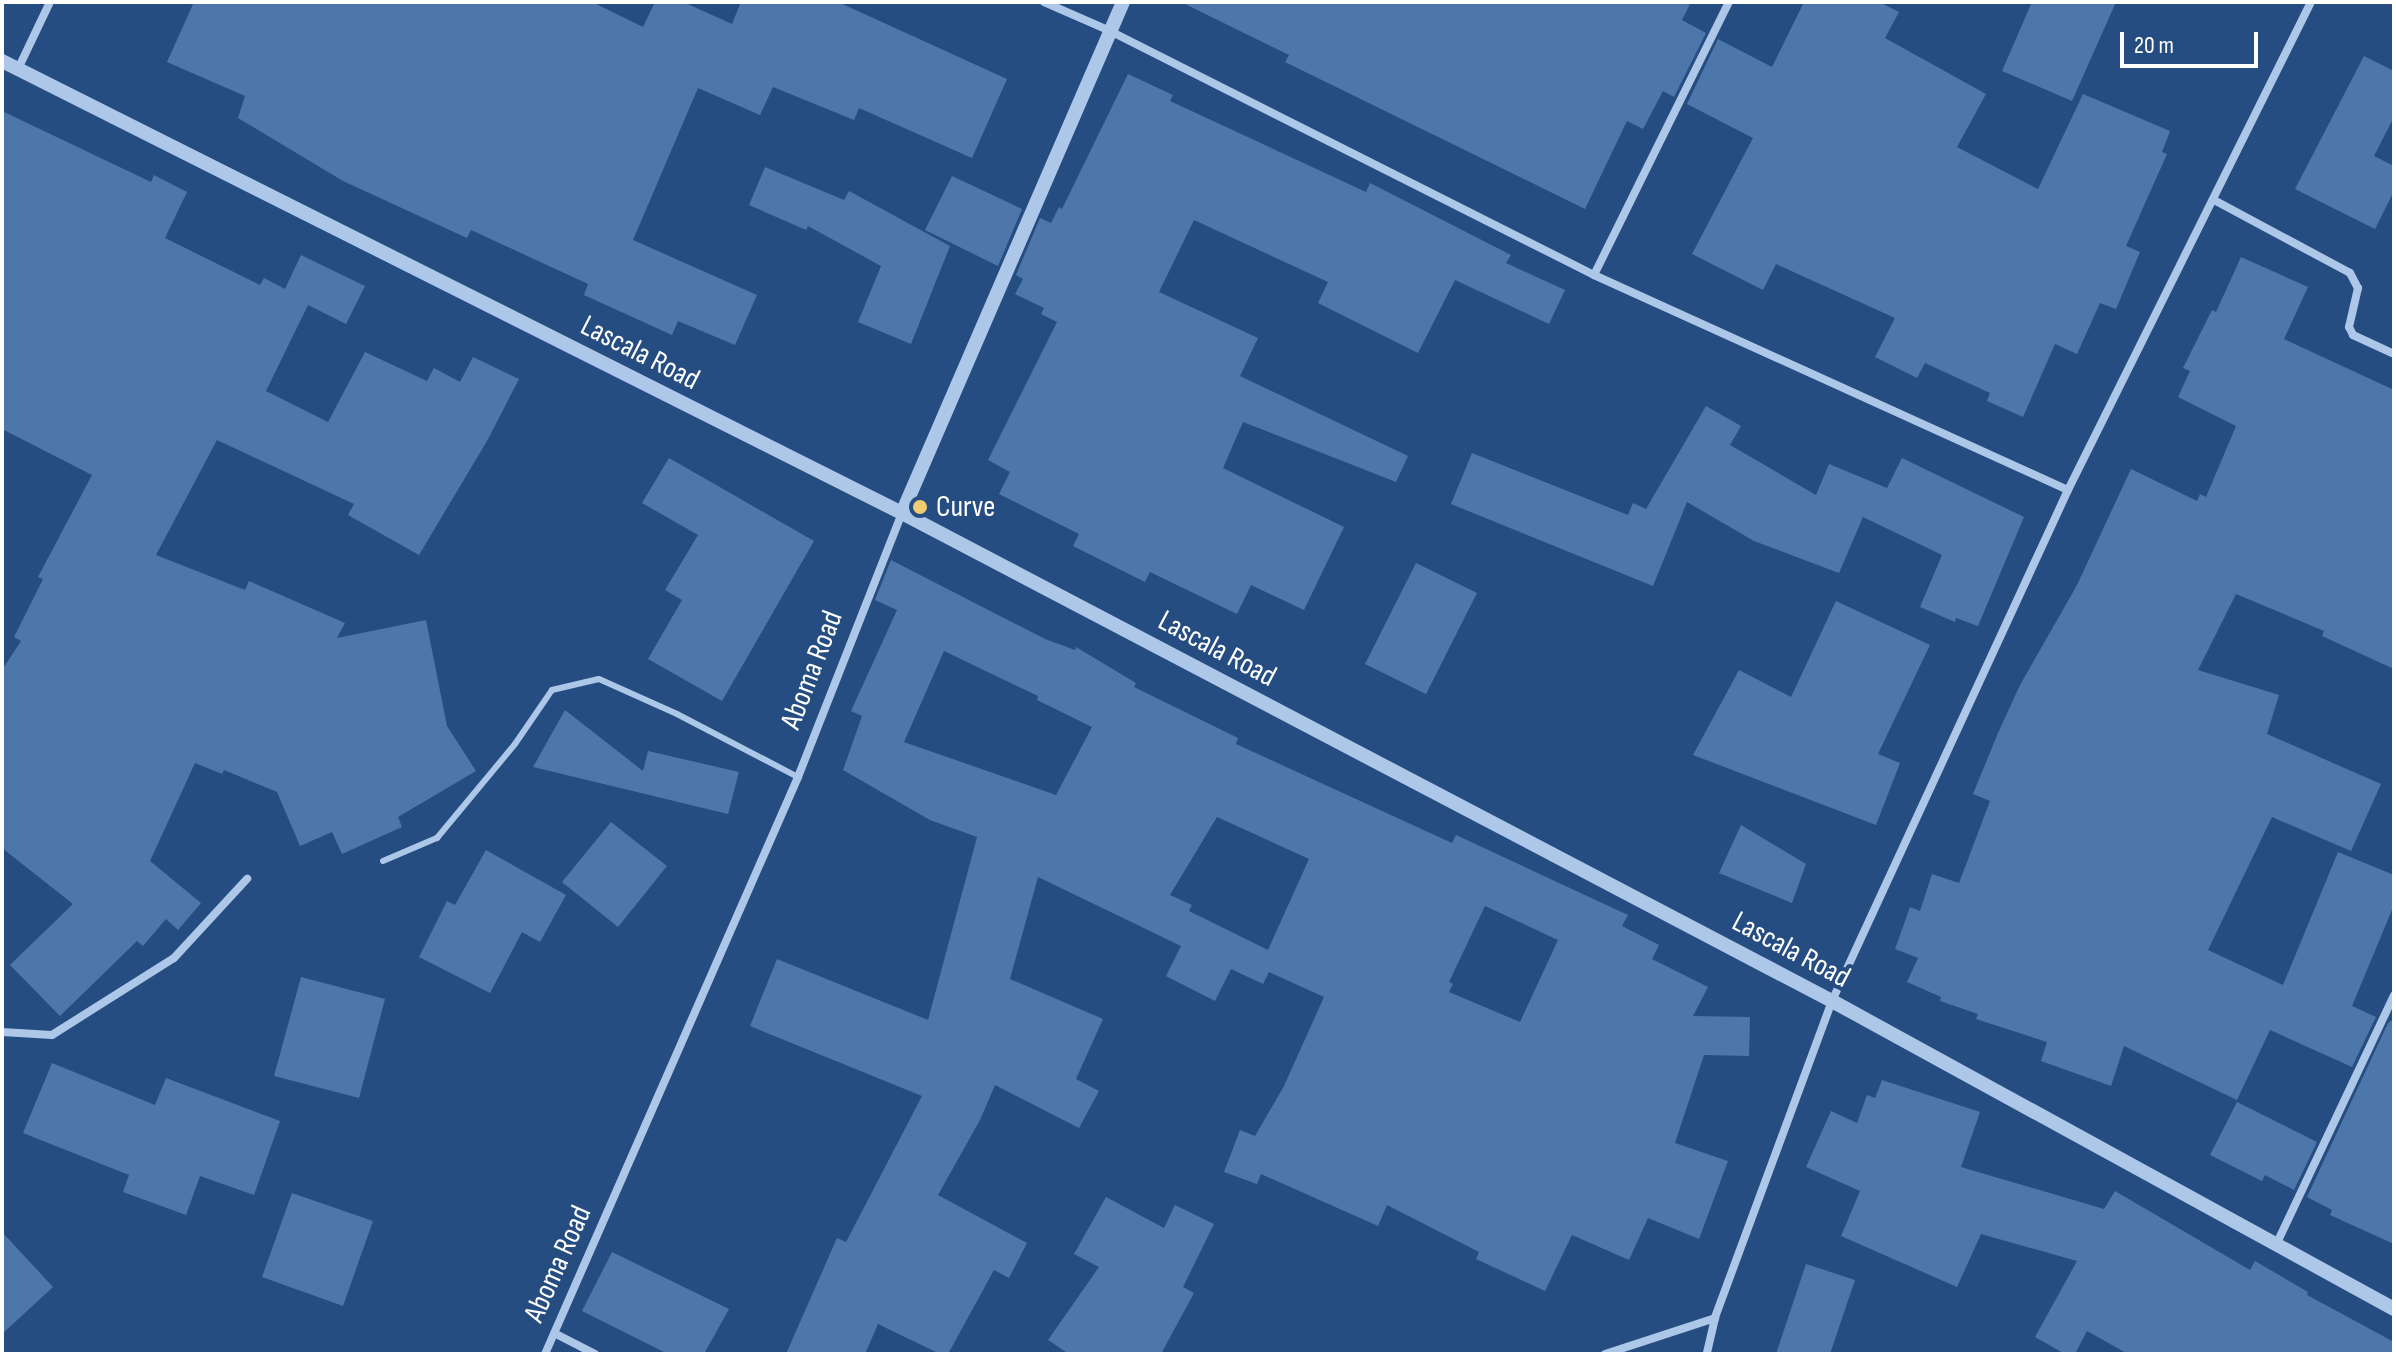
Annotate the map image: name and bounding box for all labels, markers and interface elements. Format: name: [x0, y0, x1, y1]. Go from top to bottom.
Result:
scale bar: [2124, 16, 2262, 66]
text: 20 m: [2134, 31, 2174, 60]
street label: Lascala Road: [575, 308, 705, 398]
place label: Curve: [936, 489, 995, 525]
marker: Curve: [911, 498, 929, 516]
street label: Lascala Road: [1152, 603, 1282, 695]
street label: Aboma Road: [773, 606, 851, 734]
street label: Lascala Road: [1726, 904, 1856, 996]
street label: Aboma Road: [516, 1200, 600, 1328]

